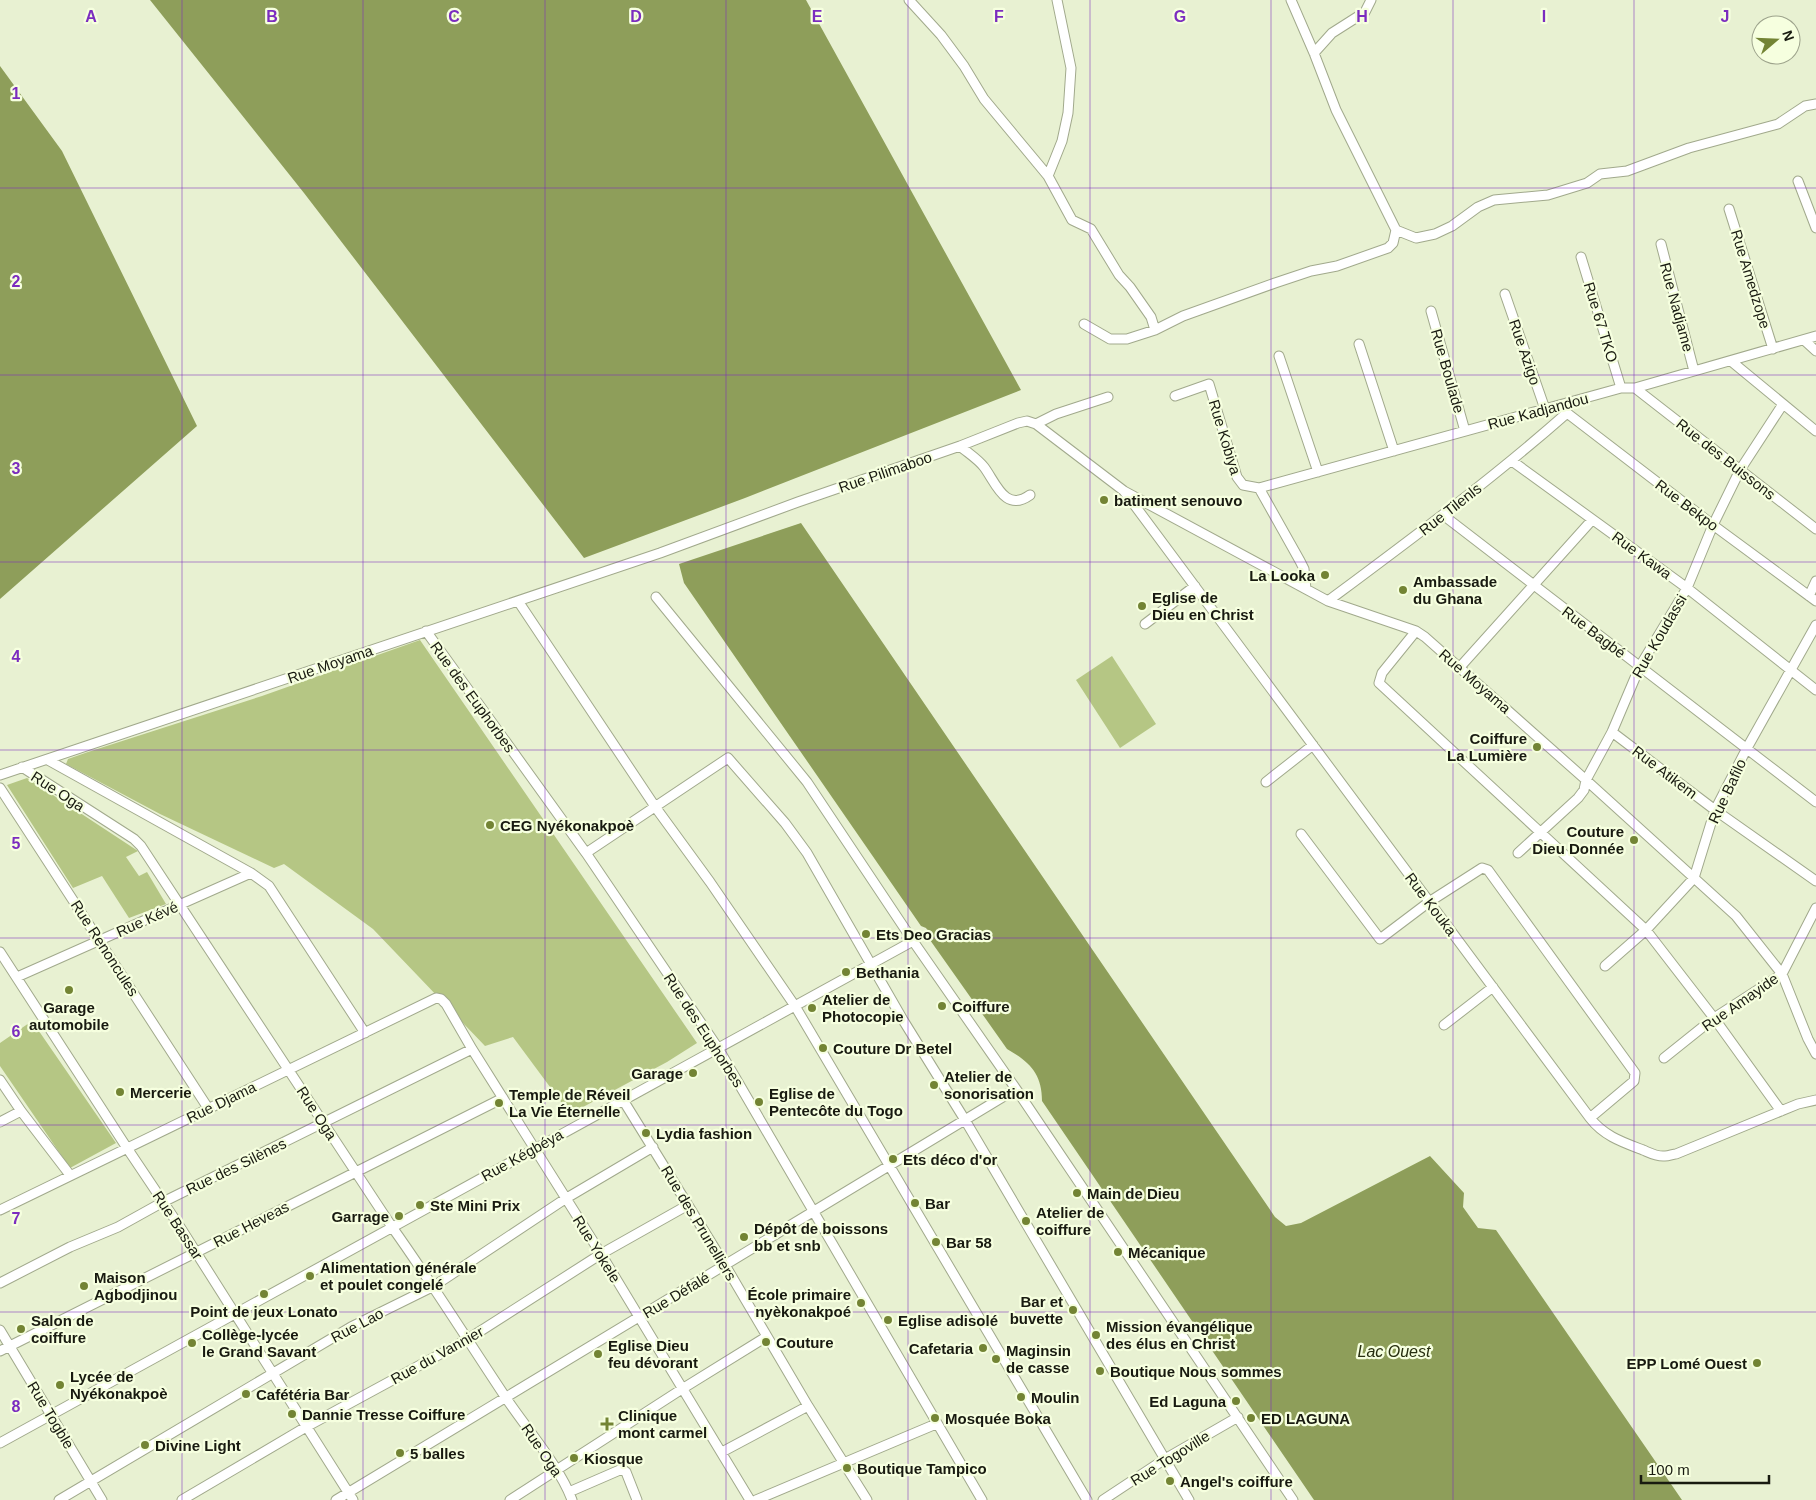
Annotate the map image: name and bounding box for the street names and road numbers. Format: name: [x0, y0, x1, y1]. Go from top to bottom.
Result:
street label: Rue Amedzope: [1728, 227, 1774, 331]
street label: Rue Nadjame: [1657, 261, 1697, 353]
street label: Rue 67 TKO: [1581, 280, 1621, 364]
street label: Rue Azigo: [1506, 317, 1544, 387]
street label: Rue Boulade: [1428, 327, 1468, 415]
street label: Rue Kadjandou: [1486, 389, 1590, 433]
street label: Rue Kobiya: [1206, 397, 1245, 477]
street label: Rue des Buissons: [1673, 415, 1779, 503]
street label: Rue Pilimaboo: [836, 448, 934, 496]
street label: Rue Bekpo: [1652, 476, 1722, 534]
street label: Rue Tilenls: [1416, 479, 1484, 539]
street label: Rue Kawa: [1609, 528, 1676, 583]
street label: Rue Koudassi: [1628, 591, 1690, 681]
street label: Rue Bagbé: [1559, 603, 1629, 661]
street label: Rue des Euphorbes: [427, 638, 519, 756]
street label: Rue Moyama: [285, 641, 376, 687]
street label: Rue Moyama: [1436, 645, 1515, 717]
street label: Rue Atikem: [1629, 742, 1701, 802]
street label: Rue Bafilo: [1705, 756, 1749, 826]
street label: Rue Oga: [28, 768, 88, 815]
street label: Rue Kouka: [1402, 869, 1461, 939]
street label: Rue Renoncules: [68, 897, 142, 999]
street label: Rue Kévé: [113, 898, 181, 940]
street label: Rue Amayide: [1699, 969, 1781, 1035]
street label: Rue des Euphorbes: [661, 970, 747, 1090]
street label: Rue Djama: [184, 1078, 259, 1126]
street label: Rue Oga: [294, 1083, 341, 1143]
street label: Rue Kégbéya: [478, 1125, 566, 1184]
street label: Rue des Silènes: [183, 1134, 289, 1198]
street label: Rue des Prunelliers: [658, 1163, 740, 1283]
street label: Rue Bassar: [150, 1188, 206, 1262]
street label: Rue Heveas: [210, 1198, 292, 1250]
street label: Rue Yokele: [570, 1212, 624, 1286]
street label: Rue Défalé: [639, 1268, 713, 1322]
street label: Rue Lao: [328, 1304, 386, 1346]
street label: Rue du Vannier: [388, 1323, 486, 1387]
street label: Rue Togble: [24, 1378, 78, 1452]
street label: Rue Oga: [518, 1420, 566, 1480]
street label: Rue Togoville: [1127, 1427, 1213, 1489]

